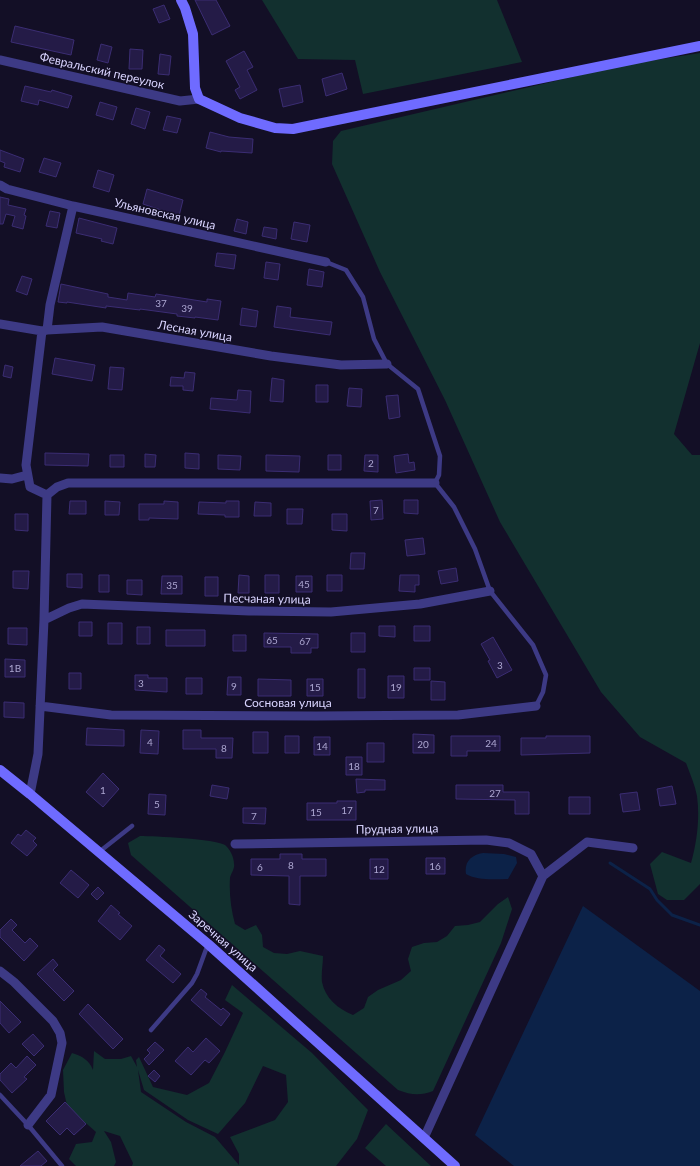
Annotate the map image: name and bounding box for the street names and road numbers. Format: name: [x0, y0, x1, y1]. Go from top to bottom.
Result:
street label: Февральский переулок: [38, 49, 167, 92]
street label: Ульяновская улица: [113, 195, 217, 232]
street label: Лесная улица: [156, 316, 233, 344]
street label: Песчаная улица: [223, 590, 311, 607]
street label: Сосновая улица: [244, 695, 332, 710]
street label: Прудная улица: [355, 820, 439, 837]
street label: Заречная улица: [186, 907, 261, 975]

